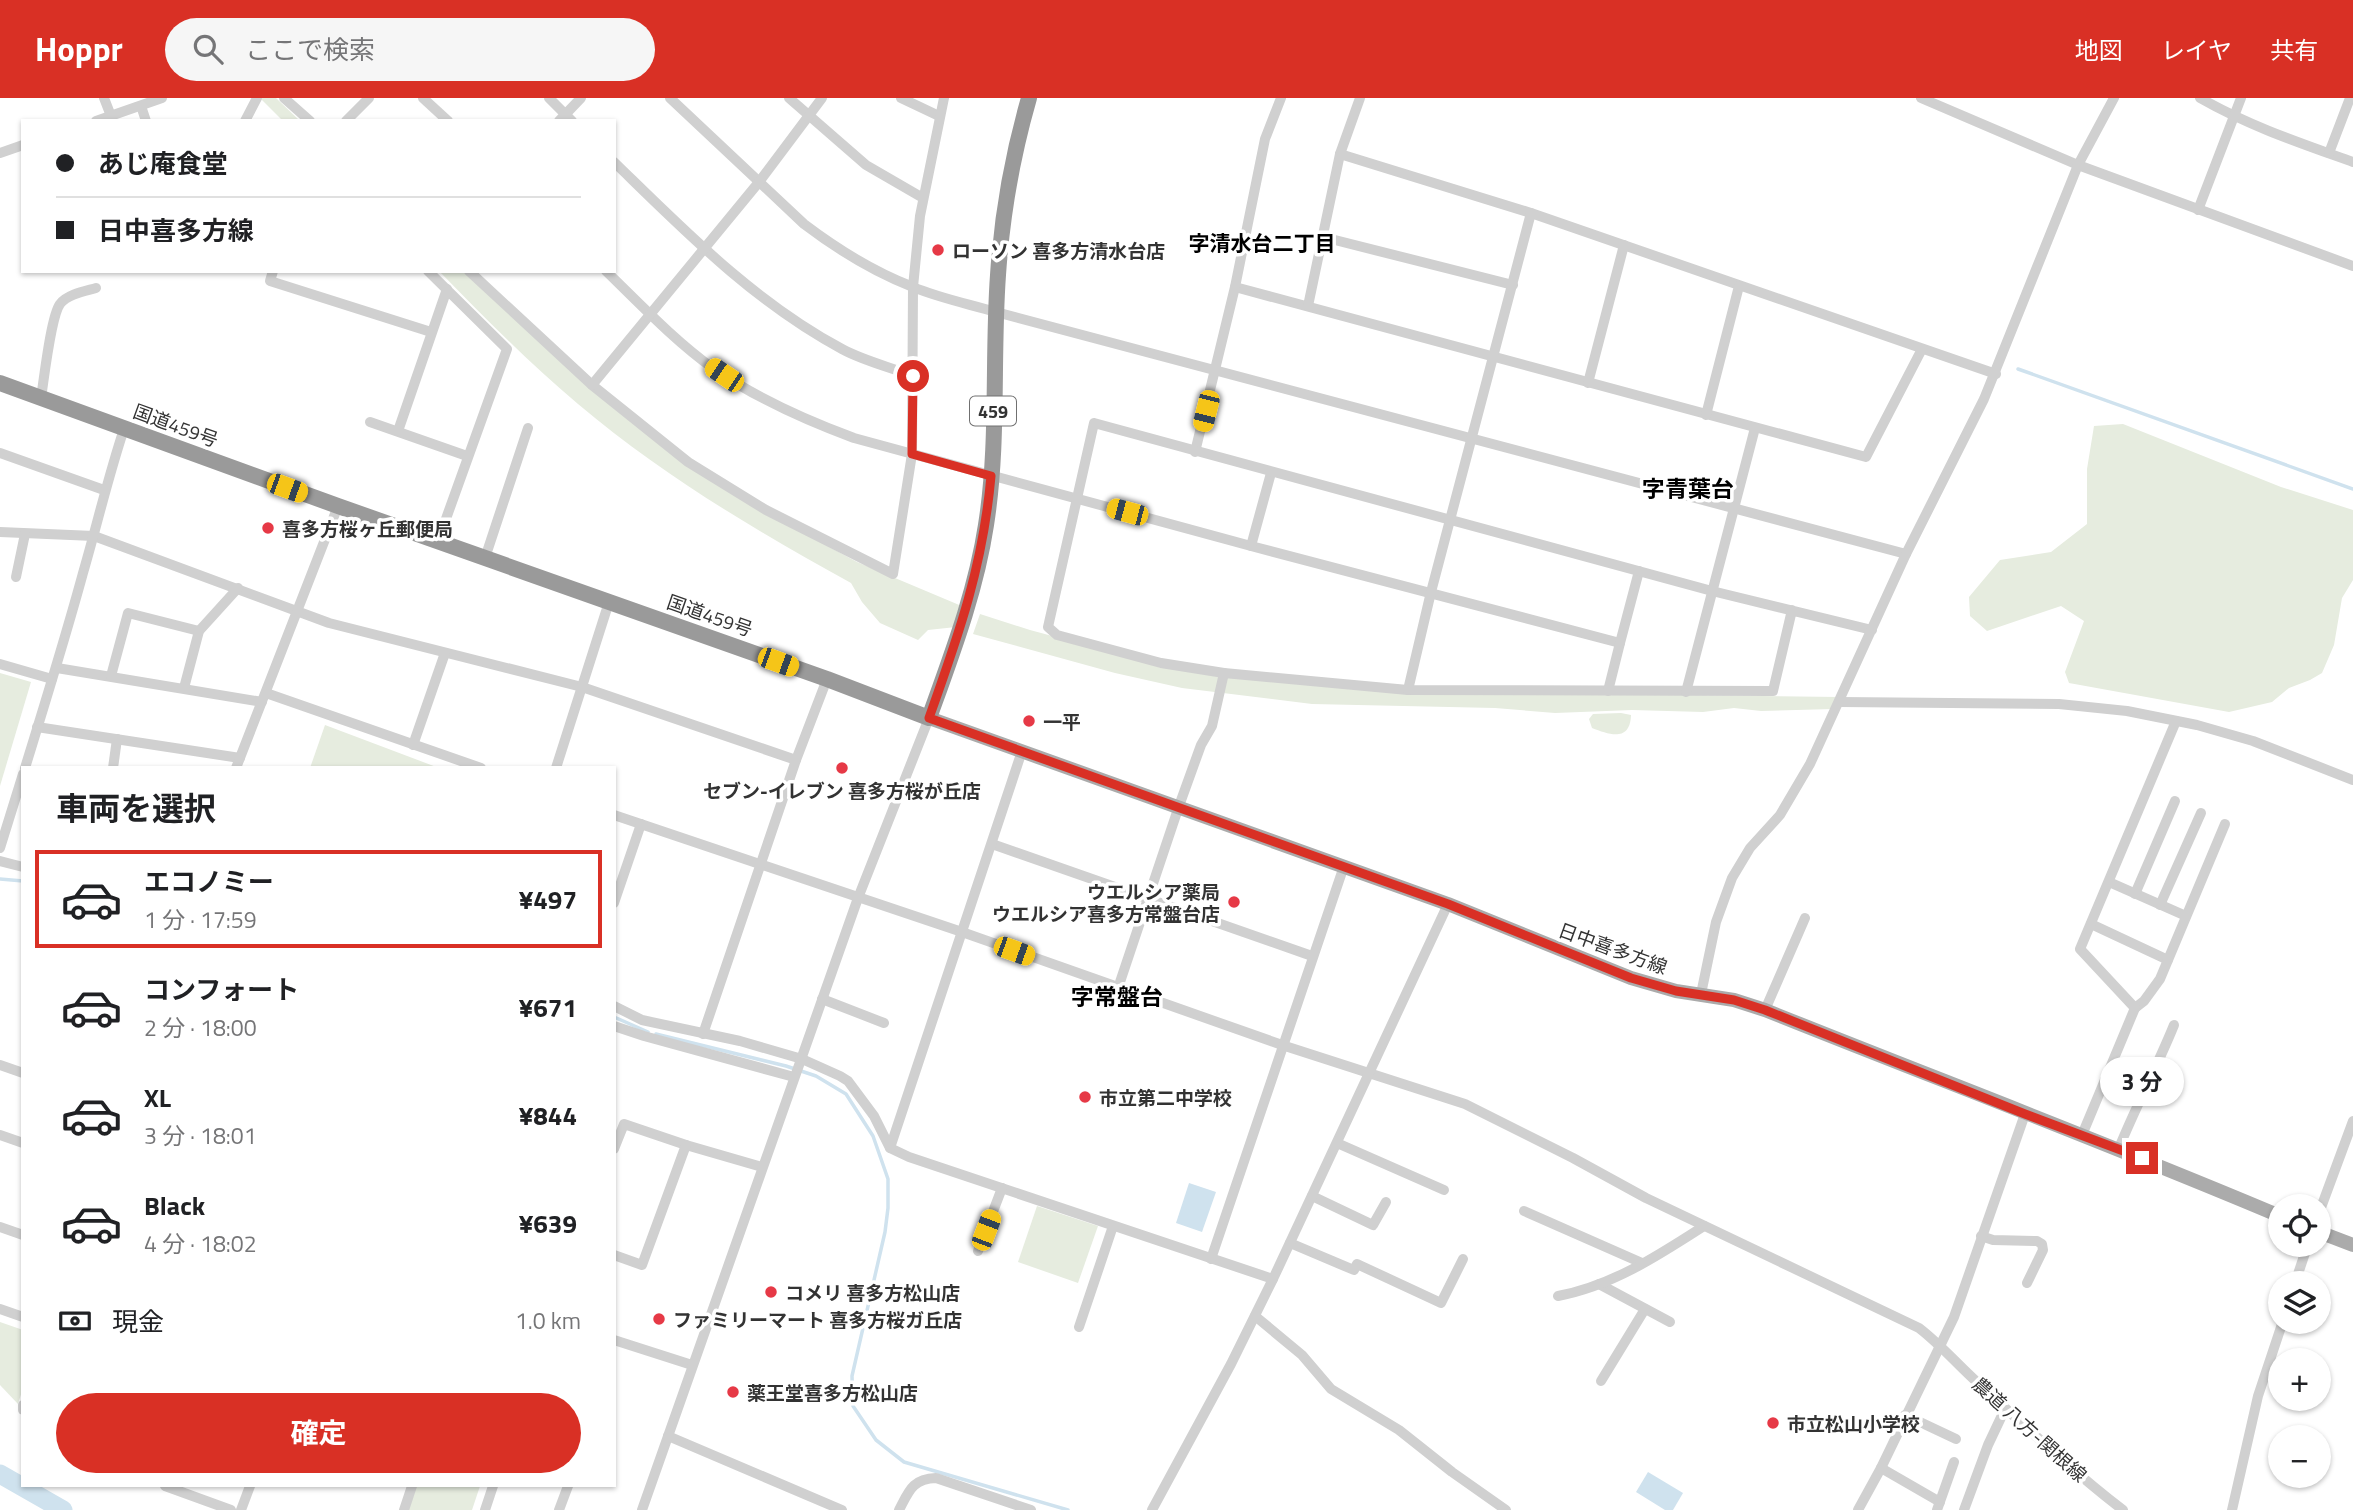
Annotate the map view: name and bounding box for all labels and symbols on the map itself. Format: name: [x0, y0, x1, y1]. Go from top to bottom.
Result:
district label: 字清水台二丁目: [1189, 227, 1336, 259]
place label: ローソン 喜多方清水台店: [952, 236, 1165, 265]
marker: ローソン 喜多方清水台店: [930, 242, 946, 258]
car: [701, 355, 748, 395]
route start: [897, 360, 929, 392]
car: [1191, 388, 1222, 434]
street label: 国道459号: [129, 396, 223, 454]
road number: 459: [970, 396, 1016, 426]
car: [264, 471, 311, 505]
district label: 字青葉台: [1642, 471, 1734, 506]
car: [1104, 496, 1151, 528]
place label: 喜多方桜ヶ丘郵便局: [282, 514, 453, 543]
marker: 喜多方桜ヶ丘郵便局: [260, 520, 276, 536]
street label: 国道459号: [663, 587, 757, 643]
car: [755, 645, 802, 679]
place label: 一平: [1043, 707, 1081, 736]
marker: 一平: [1021, 713, 1037, 729]
marker: セブン-イレブン 喜多方桜が丘店: [834, 760, 850, 776]
place label: セブン-イレブン 喜多方桜が丘店: [703, 776, 981, 805]
place label: ウエルシア薬局 ウエルシア喜多方常盤台店: [992, 877, 1220, 928]
marker: ウエルシア薬局 ウエルシア喜多方常盤台店: [1226, 894, 1242, 910]
street label: 日中喜多方線: [1554, 915, 1672, 981]
car: [991, 934, 1038, 968]
district label: 字常盤台: [1071, 979, 1163, 1014]
callout: 3 分: [2100, 1056, 2184, 1105]
place label: 市立第二中学校: [1099, 1083, 1232, 1112]
marker: 市立第二中学校: [1077, 1089, 1093, 1105]
route end: [2126, 1142, 2158, 1174]
car: [969, 1207, 1004, 1253]
place label: コメリ 喜多方松山店: [785, 1278, 960, 1307]
marker: コメリ 喜多方松山店: [763, 1284, 779, 1300]
place label: ファミリーマート 喜多方桜ガ丘店: [673, 1305, 962, 1334]
marker: ファミリーマート 喜多方桜ガ丘店: [651, 1311, 667, 1327]
street label: 農道 八方-関根線: [1966, 1370, 2094, 1488]
place label: 薬王堂喜多方松山店: [747, 1378, 918, 1407]
marker: 薬王堂喜多方松山店: [725, 1384, 741, 1400]
place label: 市立松山小学校: [1787, 1409, 1920, 1438]
marker: 市立松山小学校: [1765, 1415, 1781, 1431]

